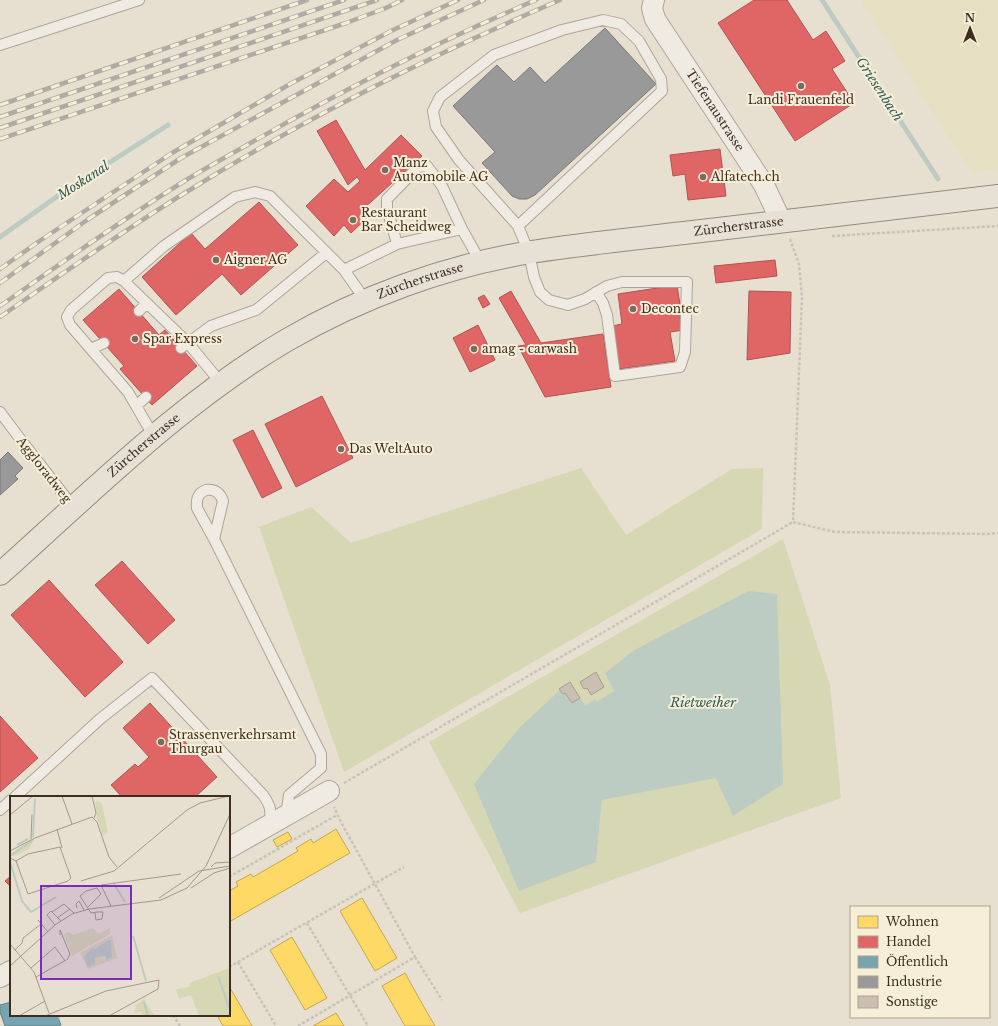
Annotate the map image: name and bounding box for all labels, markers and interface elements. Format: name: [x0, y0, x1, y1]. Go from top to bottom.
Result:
north arrow: [950, 8, 990, 48]
text: N: [965, 11, 976, 25]
water label: Griesenbach: [852, 54, 907, 125]
street label: Tiefenaustrasse: [683, 66, 748, 154]
marker: Landi Frauenfeld: [796, 81, 806, 91]
place label: Landi Frauenfeld: [748, 92, 854, 107]
place label: Manz Automobile AG: [392, 155, 489, 184]
water label: Moskanal: [53, 157, 113, 204]
marker: Manz Automobile AG: [380, 165, 390, 175]
place label: Alfatech.ch: [710, 169, 780, 184]
marker: Alfatech.ch: [698, 172, 708, 182]
place label: Restaurant Bar Scheidweg: [361, 205, 452, 234]
street label: Zürcherstrasse: [693, 213, 785, 239]
marker: Restaurant Bar Scheidweg: [348, 215, 358, 225]
place label: Aigner AG: [223, 252, 288, 267]
marker: Aigner AG: [211, 255, 221, 265]
street label: Zürcherstrasse: [375, 259, 465, 302]
place label: Decontec: [641, 301, 699, 316]
marker: Decontec: [628, 304, 638, 314]
place label: Spar Express: [143, 331, 222, 346]
marker: Spar Express: [130, 334, 140, 344]
place label: amag - carwash: [482, 341, 577, 356]
marker: amag - carwash: [469, 344, 479, 354]
street label: Zürcherstrasse: [104, 410, 183, 480]
street label: Aggloradweg: [13, 433, 75, 506]
place label: Das WeltAuto: [349, 441, 433, 456]
marker: Das WeltAuto: [336, 444, 346, 454]
water label: Rietweiher: [669, 694, 737, 711]
place label: Strassenverkehrsamt Thurgau: [169, 727, 297, 756]
marker: Strassenverkehrsamt Thurgau: [156, 737, 166, 747]
inset map: [10, 796, 230, 1016]
legend: [850, 906, 990, 1018]
text: Wohnen: [885, 914, 939, 929]
text: Handel: [886, 934, 931, 949]
text: Öffentlich: [886, 953, 948, 969]
text: Industrie: [886, 974, 942, 989]
text: Sonstige: [886, 994, 938, 1009]

